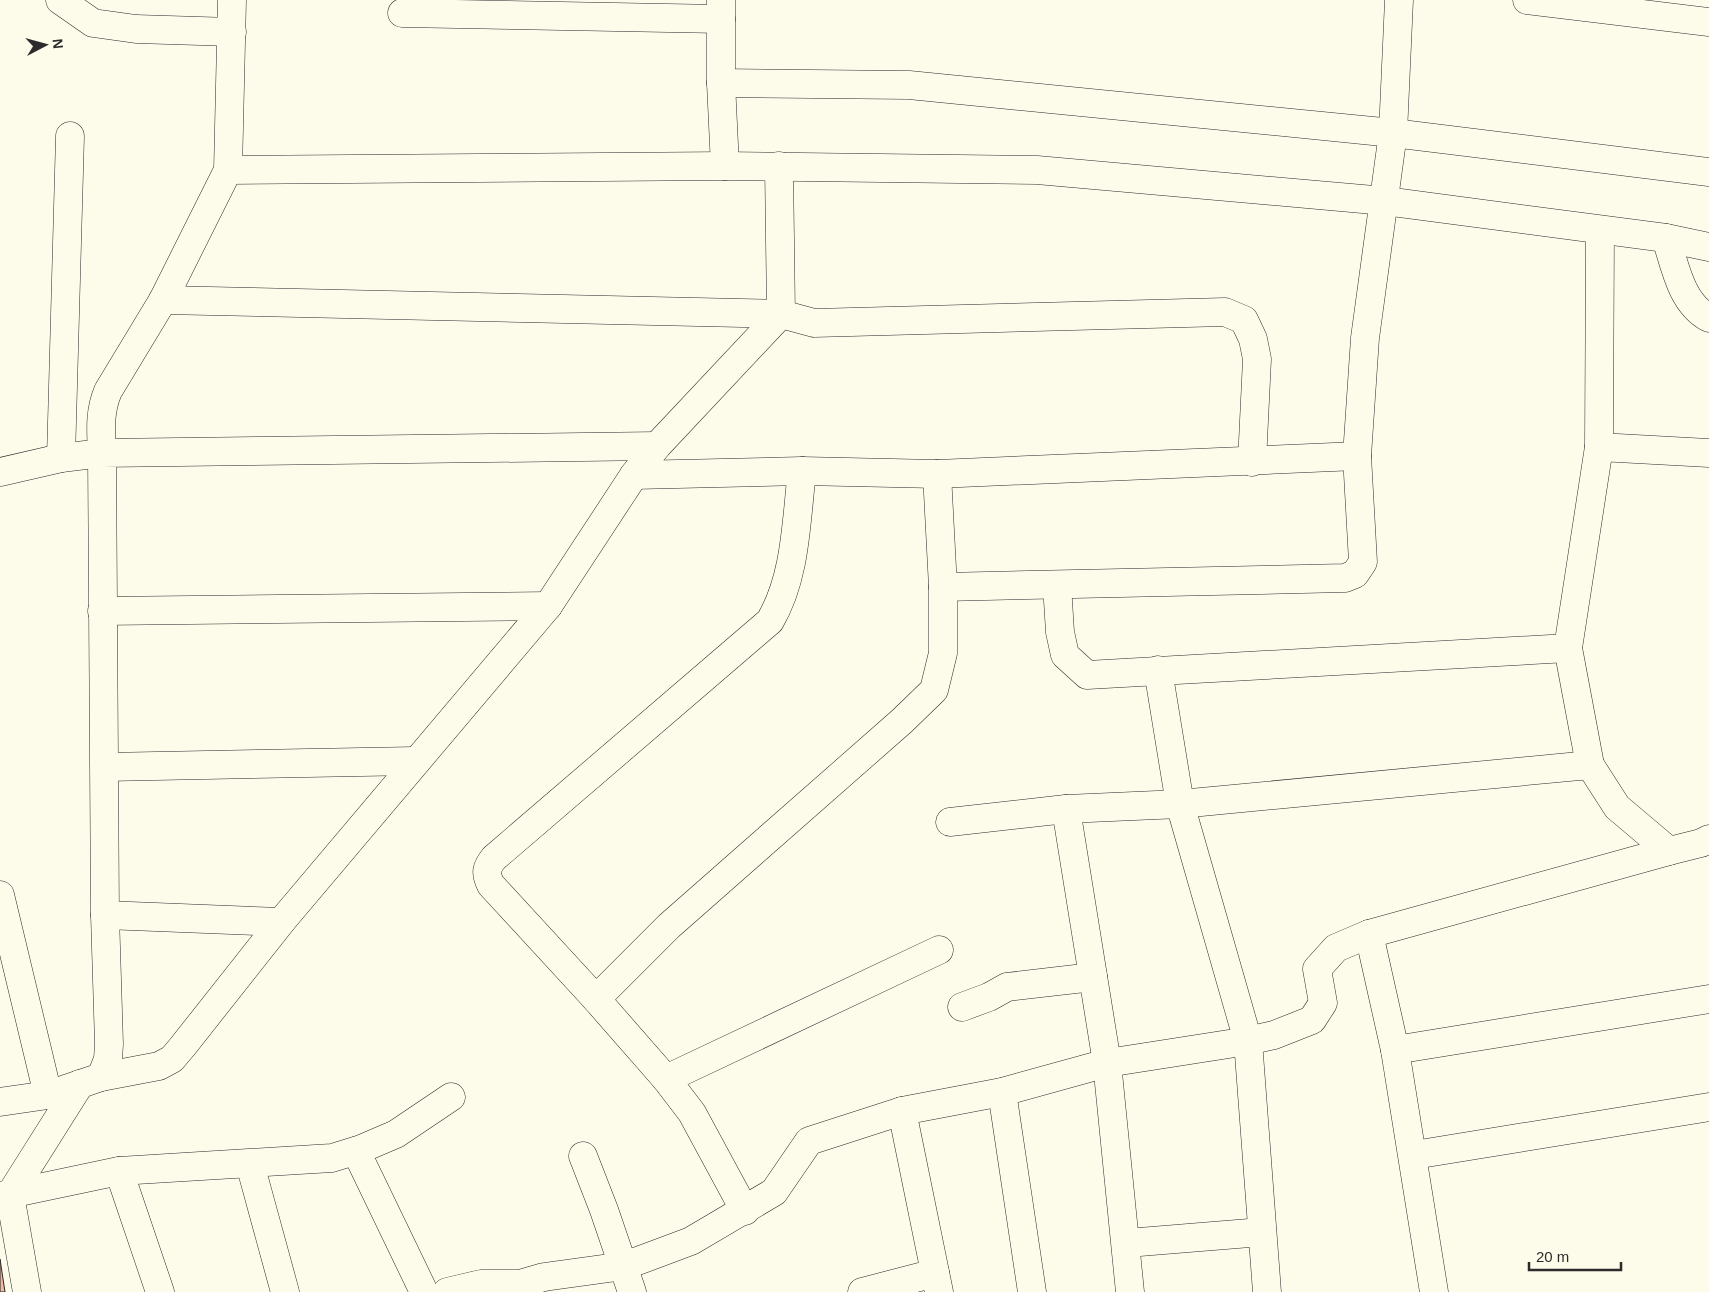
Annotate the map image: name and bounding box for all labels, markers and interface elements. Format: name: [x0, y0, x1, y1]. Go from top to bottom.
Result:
north arrow: [20, 20, 70, 70]
text: N: [49, 38, 66, 50]
scale bar: [1529, 1240, 1622, 1272]
text: 20 m: [1536, 1248, 1569, 1265]

